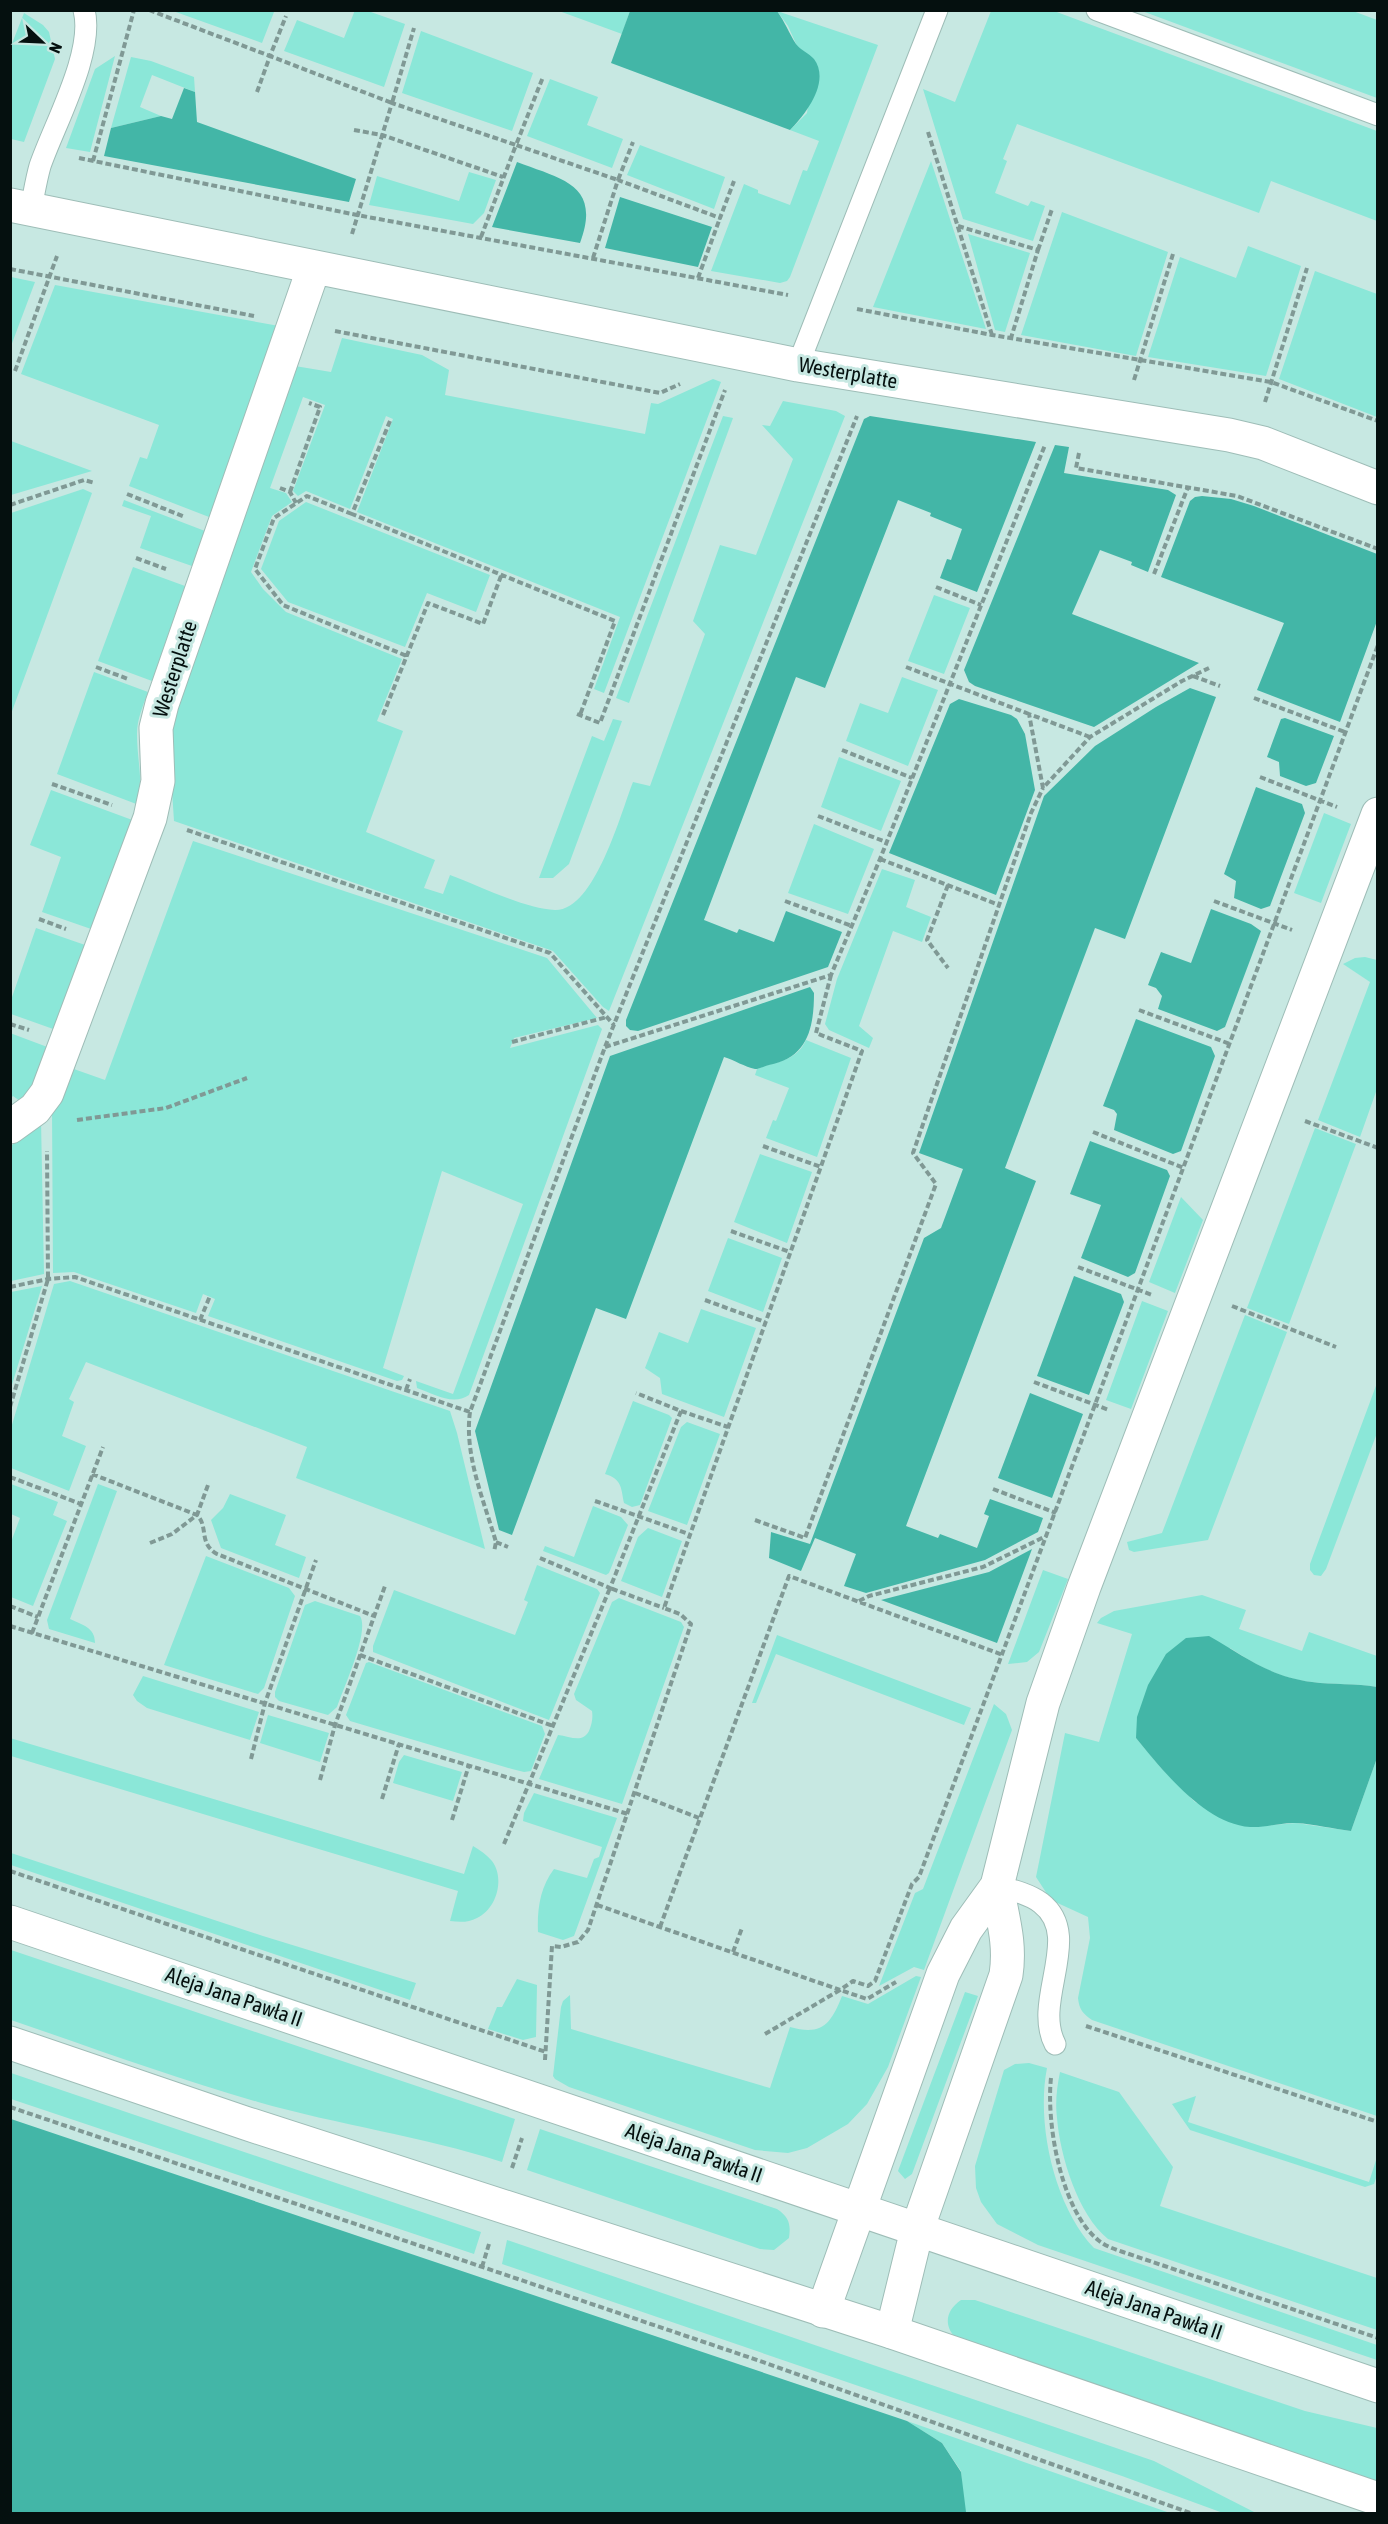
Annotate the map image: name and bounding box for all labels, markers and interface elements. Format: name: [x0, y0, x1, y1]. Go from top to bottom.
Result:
north arrow: [12, 12, 72, 72]
text: N: [46, 40, 66, 56]
street label: Westerplatte: [797, 352, 899, 393]
street label: Westerplatte: [147, 618, 201, 720]
street label: Aleja Jana Pawła II: [163, 1961, 306, 2031]
street label: Aleja Jana Pawła II: [623, 2117, 766, 2187]
street label: Aleja Jana Pawła II: [1083, 2274, 1226, 2344]

